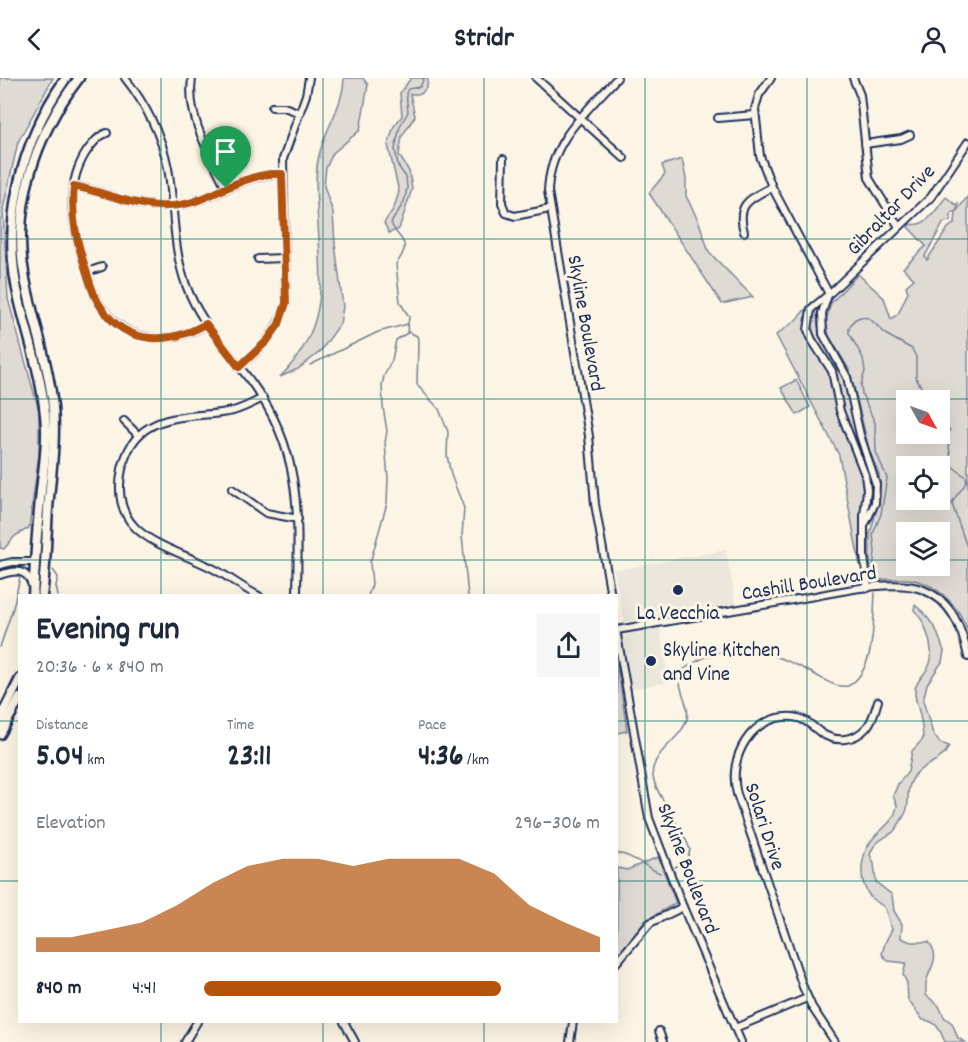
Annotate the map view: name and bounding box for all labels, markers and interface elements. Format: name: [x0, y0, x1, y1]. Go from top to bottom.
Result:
text: Stridr: [454, 20, 514, 59]
icon: back: [18, 23, 51, 56]
icon: person: [917, 23, 950, 56]
pin: [200, 126, 251, 188]
icon: arrive: [209, 135, 242, 168]
street label: Gibraltar Drive: [841, 159, 944, 264]
street label: Skyline Boulevard: [557, 253, 611, 394]
north arrow: [896, 390, 950, 444]
map controls: [896, 390, 950, 576]
button: locate: [896, 456, 950, 510]
button: layers: [896, 522, 950, 576]
street label: Cashill Boulevard: [740, 559, 879, 610]
marker: La Vecchia: [671, 583, 685, 597]
place label: La Vecchia: [637, 600, 721, 630]
text: Evening run: [36, 608, 180, 655]
button: share: [537, 614, 600, 677]
place label: Skyline Kitchen and Vine: [663, 637, 780, 691]
text: 20:36 · 6 × 840 m: [36, 654, 164, 682]
marker: Skyline Kitchen and Vine: [644, 654, 658, 668]
text: Distance: [36, 714, 88, 737]
text: Time: [227, 714, 254, 737]
text: Pace: [418, 714, 446, 737]
text: 5.04: [36, 737, 84, 780]
text: 23:11: [227, 737, 272, 780]
text: 4:36: [418, 737, 463, 780]
text: km: [84, 749, 105, 772]
text: /km: [463, 749, 489, 772]
street label: Solari Drive: [735, 779, 791, 875]
street label: Skyline Boulevard: [648, 799, 725, 939]
text: Elevation: [36, 810, 106, 838]
text: 296–306 m: [514, 810, 600, 838]
text: 840 m: [36, 975, 82, 1003]
text: 4:41: [132, 975, 156, 1003]

